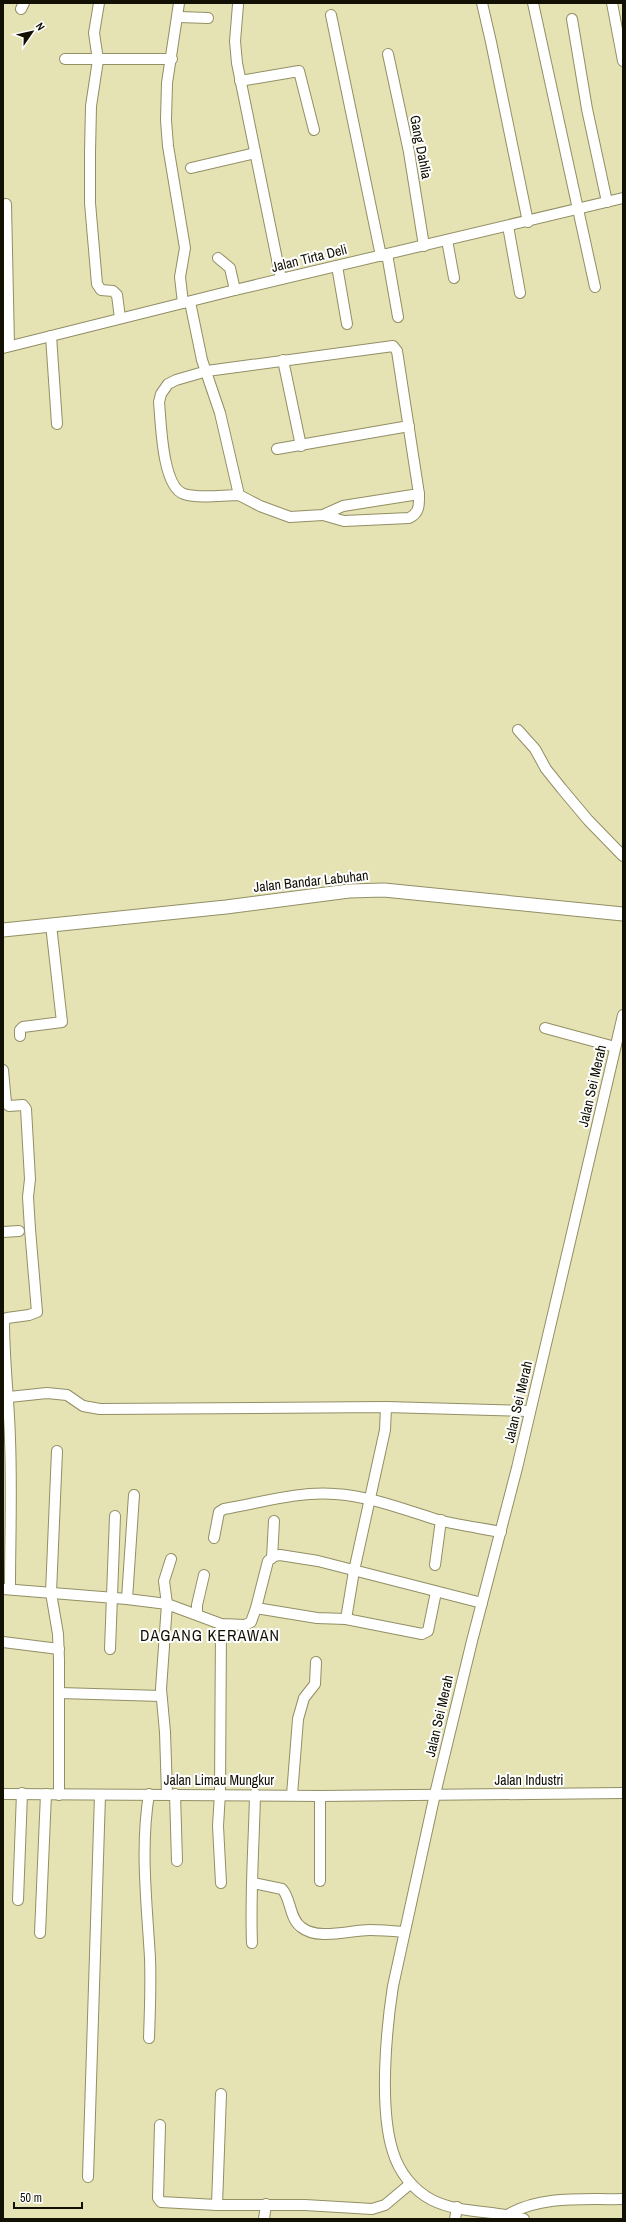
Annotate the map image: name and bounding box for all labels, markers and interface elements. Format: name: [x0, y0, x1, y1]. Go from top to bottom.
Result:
north arrow: [12, 12, 52, 52]
text: N: [33, 20, 48, 33]
street label: Gang Dahlia: [406, 114, 436, 181]
street label: Jalan Tirta Deli: [269, 240, 349, 276]
street label: Jalan Bandar Labuhan: [253, 866, 369, 896]
street label: Jalan Sei Merah: [574, 1043, 610, 1129]
street label: Jalan Sei Merah: [500, 1359, 536, 1445]
district label: DAGANG KERAWAN: [140, 1624, 280, 1646]
street label: Jalan Sei Merah: [421, 1673, 457, 1759]
street label: Jalan Limau Mungkur: [164, 1771, 274, 1789]
street label: Jalan Industri: [495, 1771, 563, 1789]
scale bar: [14, 2184, 82, 2210]
text: 50 m: [20, 2190, 42, 2206]

